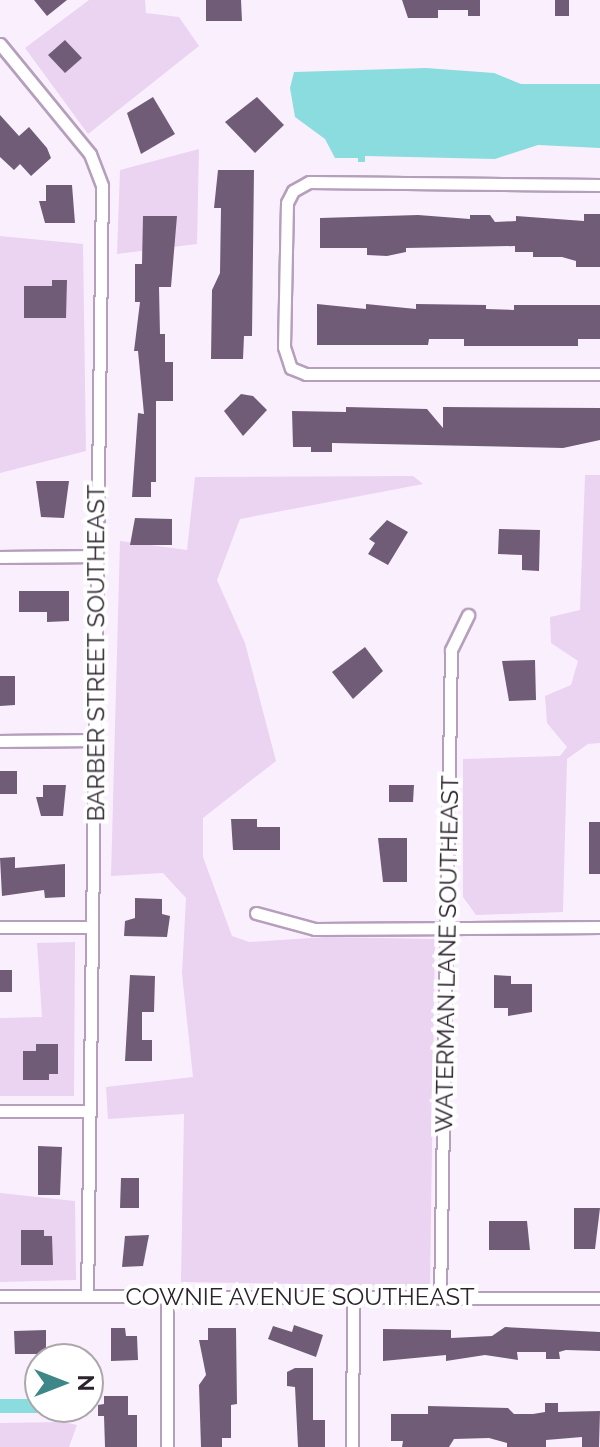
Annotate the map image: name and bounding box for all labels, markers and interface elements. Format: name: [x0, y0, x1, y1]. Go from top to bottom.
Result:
street label: BARBER STREET SOUTHEAST: [82, 484, 110, 822]
street label: WATERMAN LANE SOUTHEAST: [429, 775, 465, 1133]
street label: COWNIE AVENUE SOUTHEAST: [125, 1283, 475, 1311]
north arrow: [24, 1343, 104, 1423]
text: N: [73, 1375, 99, 1391]

